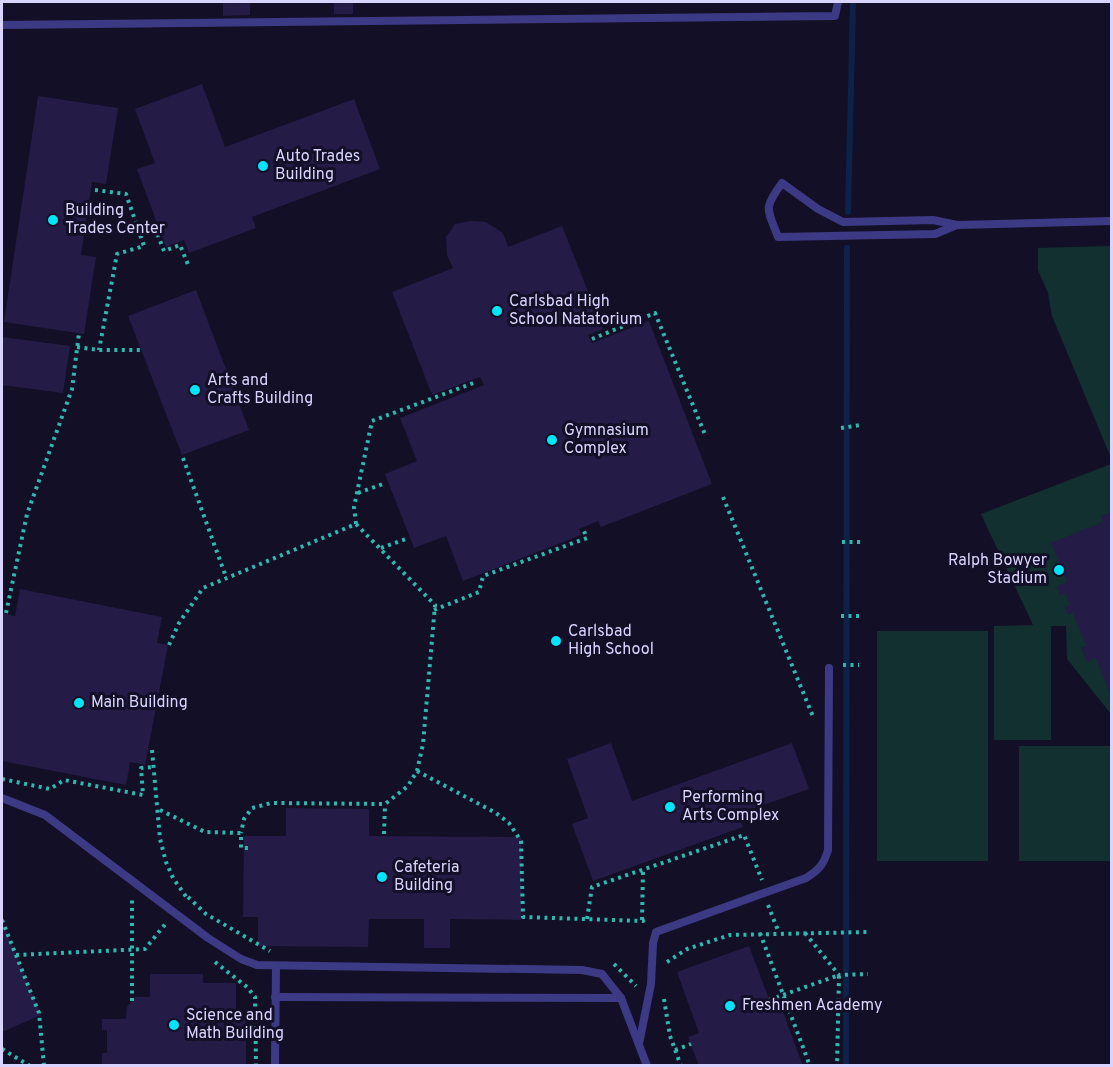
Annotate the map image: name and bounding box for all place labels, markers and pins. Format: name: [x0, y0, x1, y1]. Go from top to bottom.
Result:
place label: Auto Trades Building: [275, 147, 360, 185]
marker: Auto Trades Building: [256, 159, 270, 173]
place label: Building Trades Center: [65, 201, 165, 239]
marker: Building Trades Center: [46, 213, 60, 227]
place label: Carlsbad High School Natatorium: [509, 292, 642, 330]
marker: Carlsbad High School Natatorium: [490, 304, 504, 318]
place label: Arts and Crafts Building: [207, 371, 313, 409]
marker: Arts and Crafts Building: [188, 383, 202, 397]
place label: Gymnasium Complex: [564, 421, 649, 459]
marker: Gymnasium Complex: [545, 433, 559, 447]
place label: Ralph Bowyer Stadium: [948, 551, 1047, 589]
marker: Ralph Bowyer Stadium: [1052, 563, 1066, 577]
place label: Carlsbad High School: [568, 622, 654, 660]
marker: Carlsbad High School: [549, 634, 563, 648]
place label: Main Building: [91, 693, 188, 713]
marker: Main Building: [72, 696, 86, 710]
place label: Performing Arts Complex: [682, 788, 779, 826]
marker: Performing Arts Complex: [663, 800, 677, 814]
place label: Cafeteria Building: [394, 858, 459, 896]
marker: Cafeteria Building: [375, 870, 389, 884]
place label: Freshmen Academy: [742, 996, 882, 1016]
marker: Freshmen Academy: [723, 999, 737, 1013]
place label: Science and Math Building: [186, 1006, 284, 1044]
marker: Science and Math Building: [167, 1018, 181, 1032]

